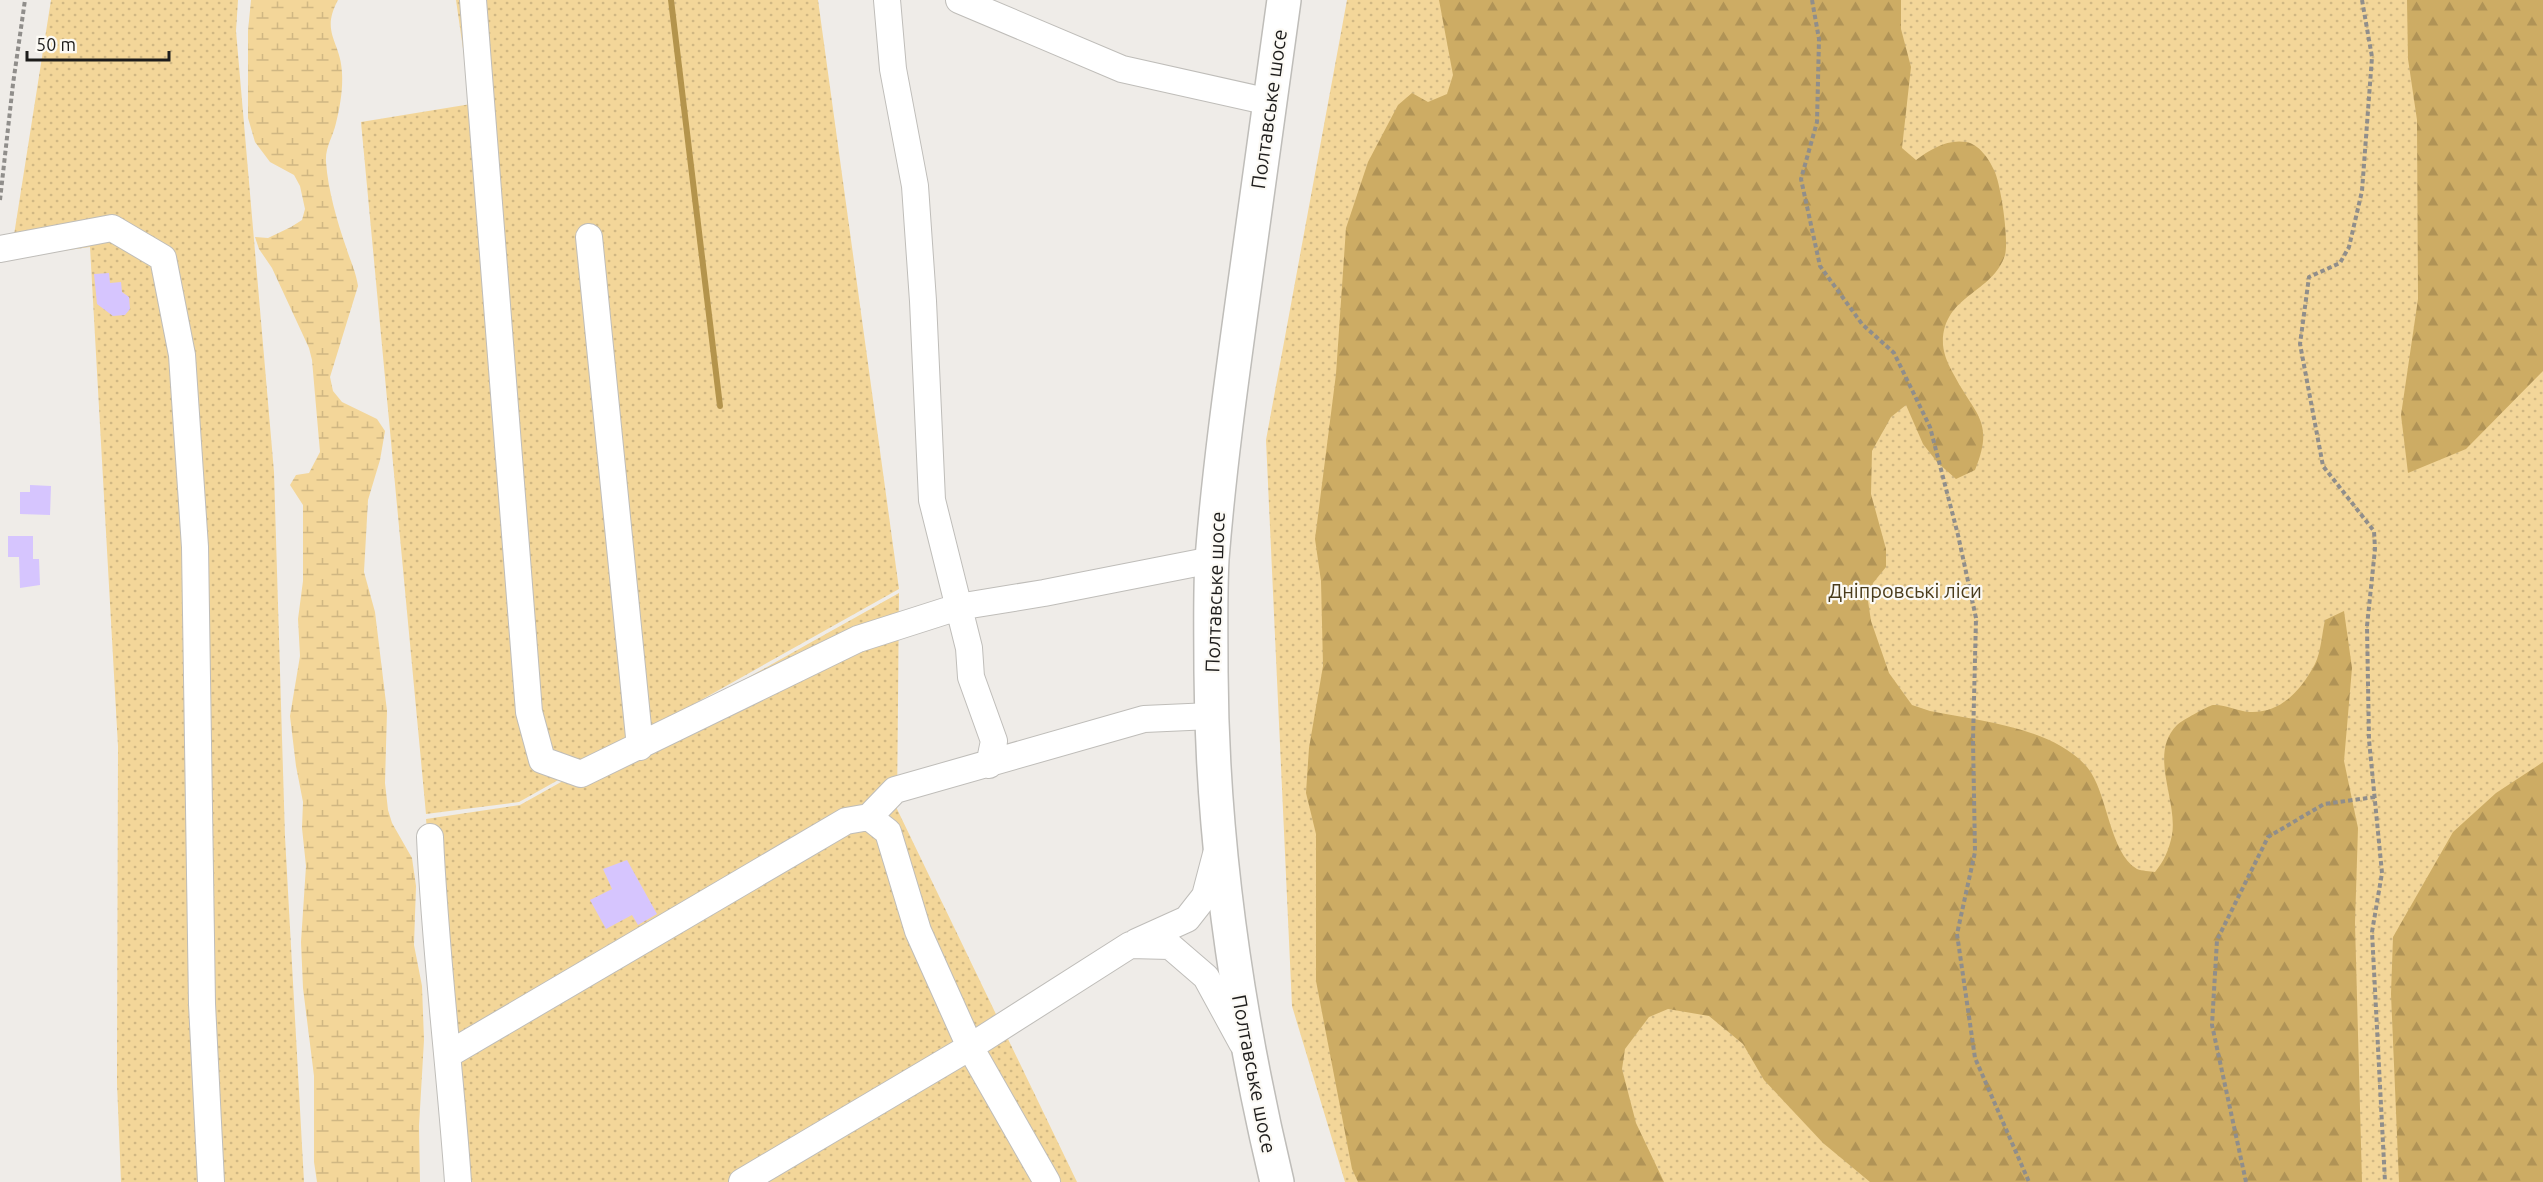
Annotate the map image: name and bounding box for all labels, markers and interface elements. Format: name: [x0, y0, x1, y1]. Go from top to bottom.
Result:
scale bar: [27, 24, 170, 62]
street label: Полтавське шосе: [1246, 28, 1291, 190]
text: 50 m: [36, 34, 76, 54]
street label: Полтавське шосе: [1200, 511, 1229, 673]
park label: Дніпровські ліси: [1828, 579, 1982, 602]
street label: Полтавське шосе: [1228, 993, 1281, 1155]

